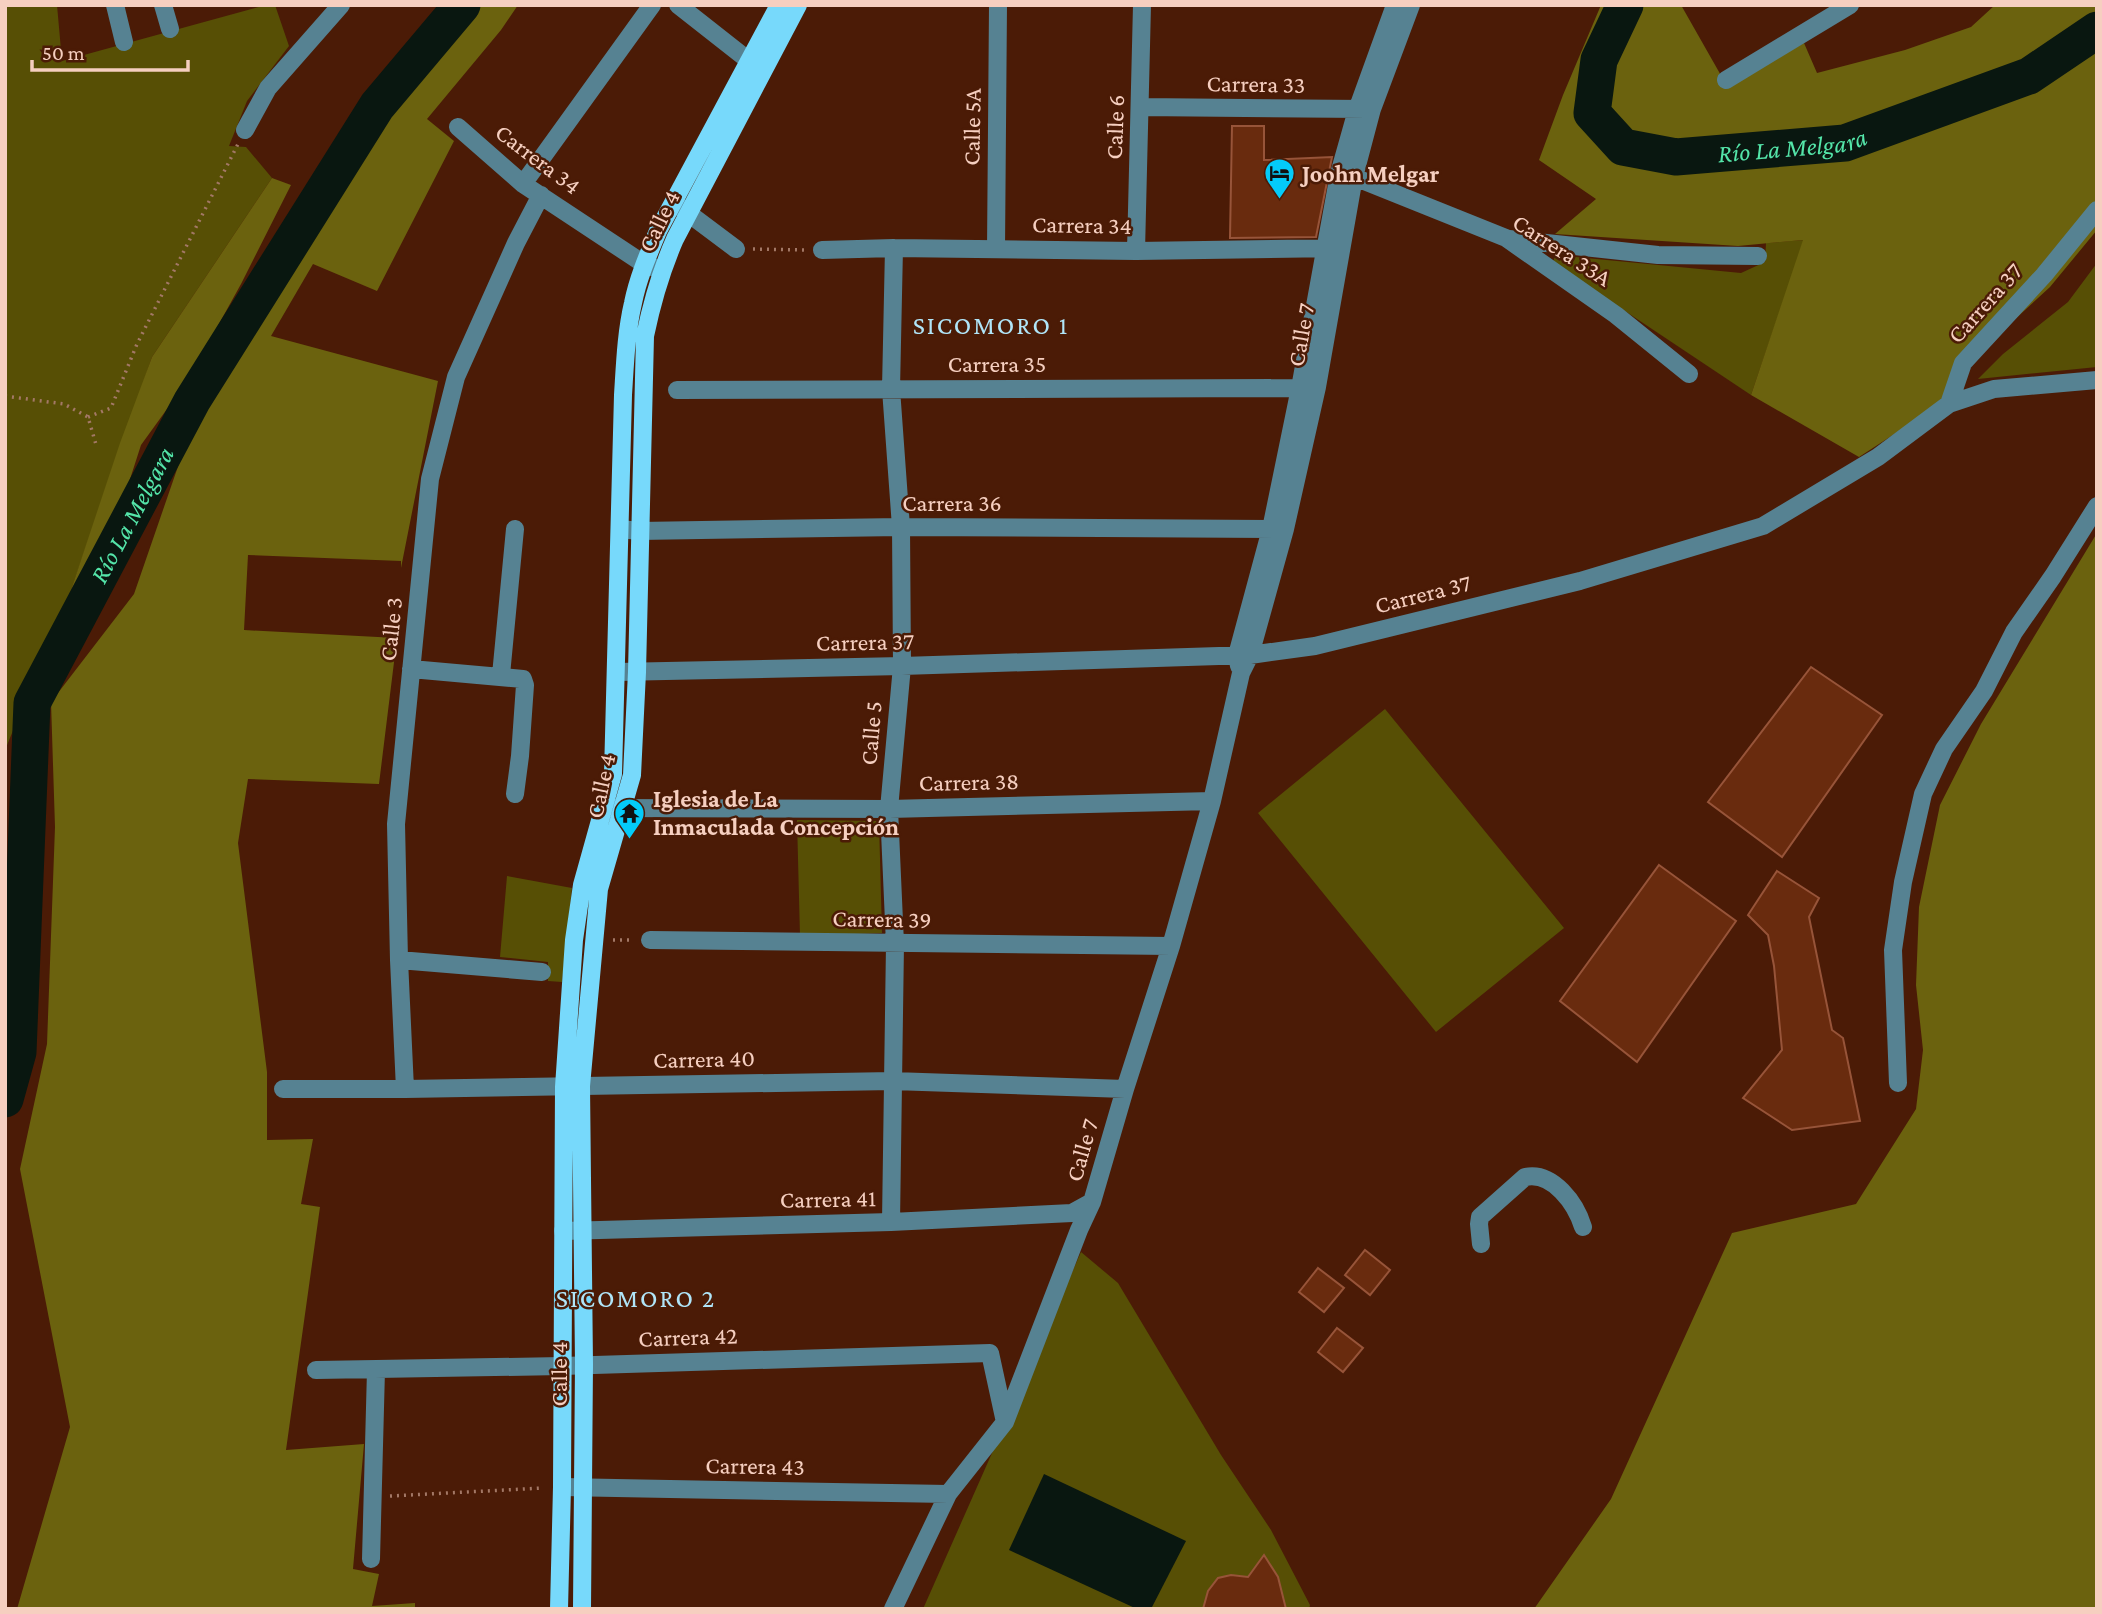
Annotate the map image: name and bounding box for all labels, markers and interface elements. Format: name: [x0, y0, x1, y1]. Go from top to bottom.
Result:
scale bar: [32, 28, 187, 72]
text: 50 m: [42, 41, 85, 65]
street label: Carrera 33: [1206, 69, 1306, 98]
street label: Calle 5A: [957, 88, 986, 166]
street label: Calle 6: [1100, 94, 1129, 160]
street label: Carrera 34: [490, 118, 586, 199]
water label: Río La Melgara: [1717, 122, 1871, 168]
hotel icon: Joohn Melgar: [1262, 157, 1296, 201]
place label: Joohn Melgar: [1299, 160, 1440, 187]
street label: Calle 4: [632, 186, 685, 256]
street label: Carrera 33A: [1508, 208, 1617, 292]
street label: Carrera 34: [1032, 210, 1132, 239]
street label: Carrera 37: [1942, 257, 2027, 348]
street label: Calle 7: [1282, 301, 1319, 369]
district label: SICOMORO 1: [913, 311, 1069, 340]
street label: Carrera 35: [948, 350, 1046, 377]
water label: Río La Melgara: [84, 442, 180, 588]
street label: Carrera 36: [902, 489, 1002, 516]
street label: Carrera 37: [1372, 569, 1474, 618]
street label: Calle 3: [374, 596, 407, 662]
street label: Carrera 37: [816, 627, 914, 656]
street label: Calle 5: [854, 700, 887, 766]
street label: Calle 4: [581, 751, 620, 821]
street label: Carrera 38: [919, 767, 1019, 796]
place label: Iglesia de La Inmaculada Concepción: [653, 785, 899, 840]
temple icon: Iglesia de La Inmaculada Concepción: [613, 796, 647, 840]
street label: Carrera 39: [832, 904, 932, 933]
street label: Carrera 40: [653, 1044, 755, 1073]
street label: Calle 7: [1060, 1115, 1103, 1184]
street label: Carrera 41: [780, 1184, 876, 1213]
district label: SICOMORO 2: [556, 1284, 716, 1313]
street label: Carrera 42: [638, 1321, 738, 1352]
street label: Calle 4: [545, 1341, 572, 1407]
street label: Carrera 43: [705, 1451, 805, 1480]

